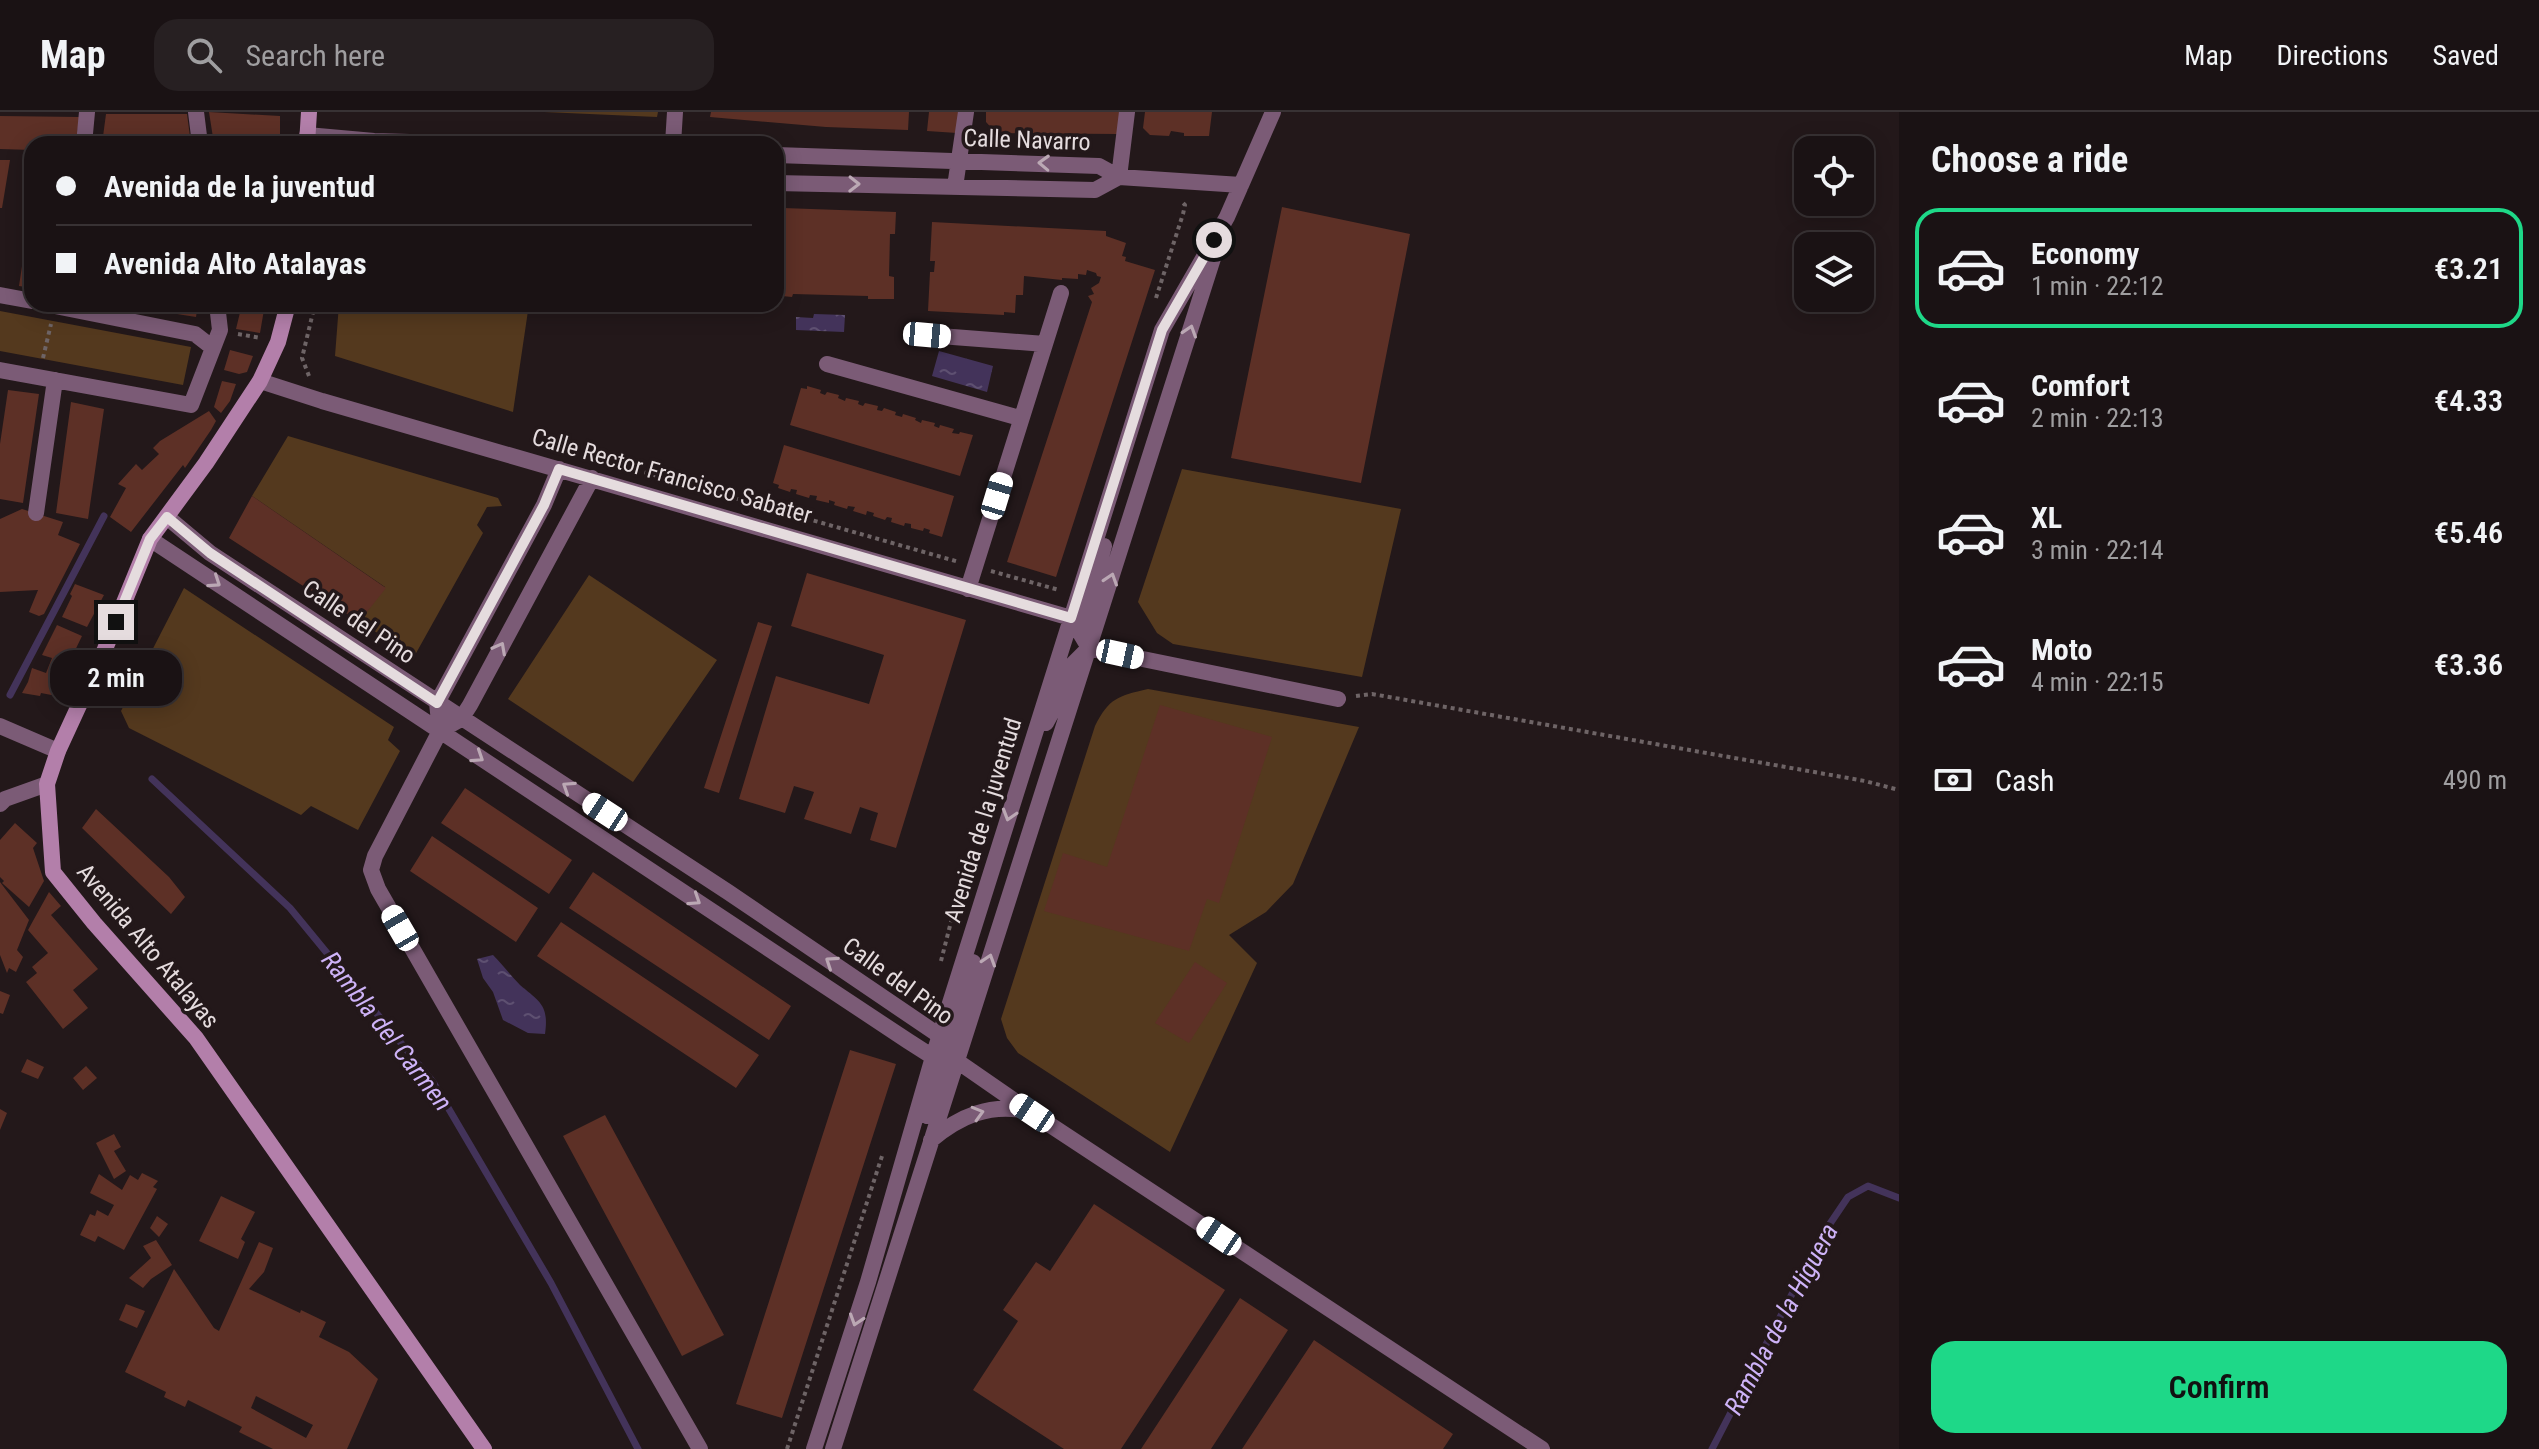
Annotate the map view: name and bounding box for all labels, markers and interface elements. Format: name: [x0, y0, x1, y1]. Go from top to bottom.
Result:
search box: [154, 19, 714, 91]
text: Map: [40, 33, 106, 77]
icon: search: [182, 33, 226, 77]
text: Search here: [246, 38, 385, 73]
text: Map: [2184, 39, 2233, 72]
text: Directions: [2277, 39, 2388, 72]
text: Saved: [2432, 39, 2499, 72]
street label: Calle Navarro: [963, 124, 1091, 156]
map controls: [1794, 136, 1874, 312]
button: locate: [1794, 136, 1874, 216]
text: Choose a ride: [1931, 139, 2128, 181]
one-way arrow: [1037, 155, 1050, 172]
text: Avenida de la juventud: [104, 169, 375, 204]
one-way arrow: [848, 176, 861, 193]
route start: [1196, 222, 1232, 258]
button: layers: [1794, 232, 1874, 312]
icon: car: [1935, 232, 2007, 304]
text: Economy: [2031, 236, 2139, 271]
text: Avenida Alto Atalayas: [104, 246, 367, 281]
text: €3.21: [2434, 251, 2503, 286]
text: 1 min · 22:12: [2031, 271, 2164, 301]
car: [902, 321, 952, 349]
one-way arrow: [1181, 325, 1197, 339]
icon: car: [1935, 364, 2007, 436]
text: Comfort: [2031, 368, 2130, 403]
text: €4.33: [2434, 383, 2503, 418]
text: 2 min · 22:13: [2031, 403, 2164, 433]
street label: Calle Rector Francisco Sabater: [529, 423, 815, 529]
car: [979, 470, 1015, 522]
icon: car: [1935, 496, 2007, 568]
text: XL: [2031, 500, 2062, 535]
text: €5.46: [2434, 515, 2503, 550]
text: 3 min · 22:14: [2031, 535, 2164, 565]
one-way arrow: [206, 572, 221, 587]
one-way arrow: [1102, 573, 1118, 587]
street label: Calle del Pino: [297, 574, 421, 670]
route end: [98, 604, 134, 640]
icon: car: [1935, 628, 2007, 700]
text: Moto: [2031, 632, 2092, 667]
car: [1094, 637, 1146, 671]
one-way arrow: [491, 641, 506, 656]
text: €3.36: [2434, 647, 2503, 682]
callout: 2 min: [50, 650, 182, 706]
text: 2 min: [87, 663, 145, 693]
text: 4 min · 22:15: [2031, 667, 2164, 697]
street label: Avenida de la juventud: [939, 714, 1027, 926]
one-way arrow: [469, 747, 484, 762]
icon: cash: [1931, 758, 1975, 802]
text: Cash: [1995, 763, 2055, 798]
text: 490 m: [2443, 765, 2507, 795]
one-way arrow: [562, 782, 576, 797]
car: [578, 789, 632, 835]
one-way arrow: [1003, 807, 1019, 821]
street label: Avenida Alto Atalayas: [71, 858, 225, 1034]
one-way arrow: [686, 890, 701, 905]
car: [378, 901, 422, 955]
street label: Calle del Pino: [837, 932, 959, 1030]
water label: Rambla del Carmen: [316, 945, 458, 1117]
one-way arrow: [980, 954, 996, 967]
one-way arrow: [825, 957, 839, 972]
car: [1005, 1090, 1059, 1136]
one-way arrow: [971, 1106, 985, 1122]
car: [1192, 1213, 1246, 1259]
water label: Rambla de la Higuera: [1718, 1218, 1844, 1420]
one-way arrow: [849, 1312, 865, 1326]
button: Confirm: [1931, 1341, 2507, 1433]

